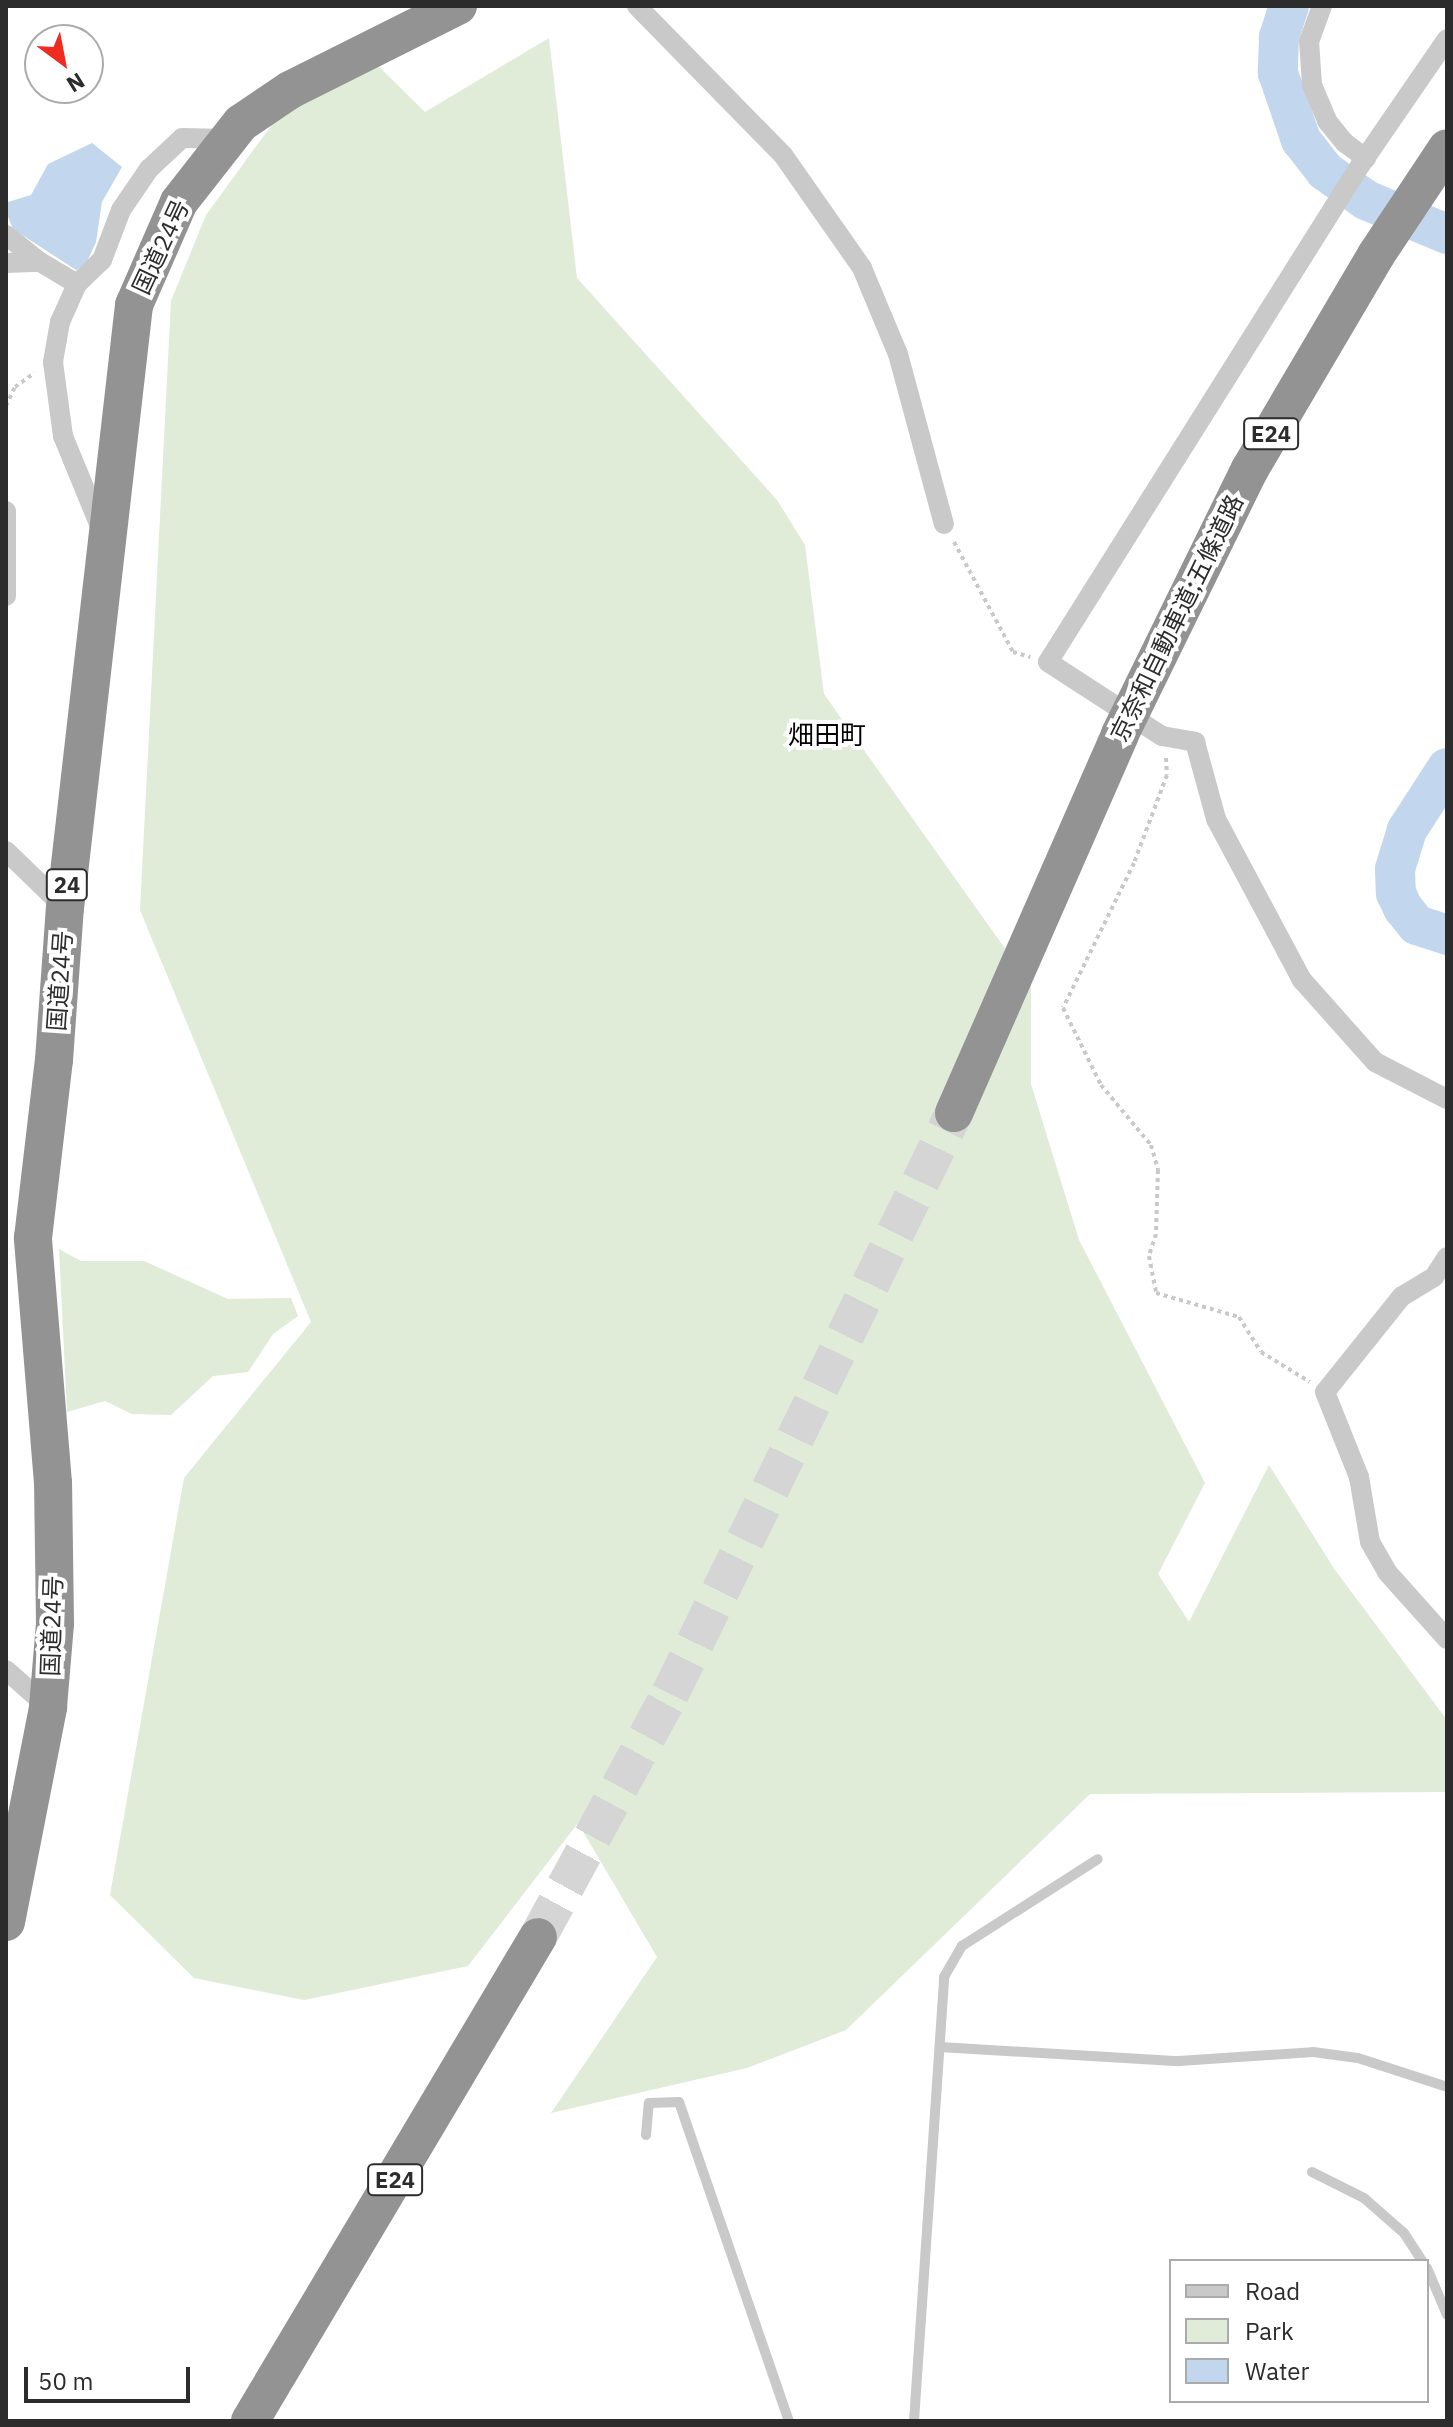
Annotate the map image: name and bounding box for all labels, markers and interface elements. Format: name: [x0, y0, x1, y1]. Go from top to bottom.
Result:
north arrow: [24, 24, 104, 104]
text: N: [61, 67, 90, 100]
street label: 国道24号: [127, 195, 195, 299]
road number: E24: [1243, 416, 1299, 452]
street label: 京奈和自動車道;五條道路: [1105, 490, 1249, 746]
district label: 畑田町: [788, 719, 866, 751]
road number: 24: [45, 867, 89, 903]
street label: 国道24号: [42, 930, 78, 1032]
street label: 国道24号: [36, 1575, 68, 1677]
road number: E24: [367, 2162, 423, 2198]
legend: [1169, 2259, 1429, 2403]
text: Road: [1245, 2275, 1300, 2307]
text: Park: [1245, 2315, 1294, 2347]
scale bar: [28, 2351, 194, 2401]
text: Water: [1245, 2355, 1309, 2387]
text: 50 m: [38, 2365, 93, 2397]

